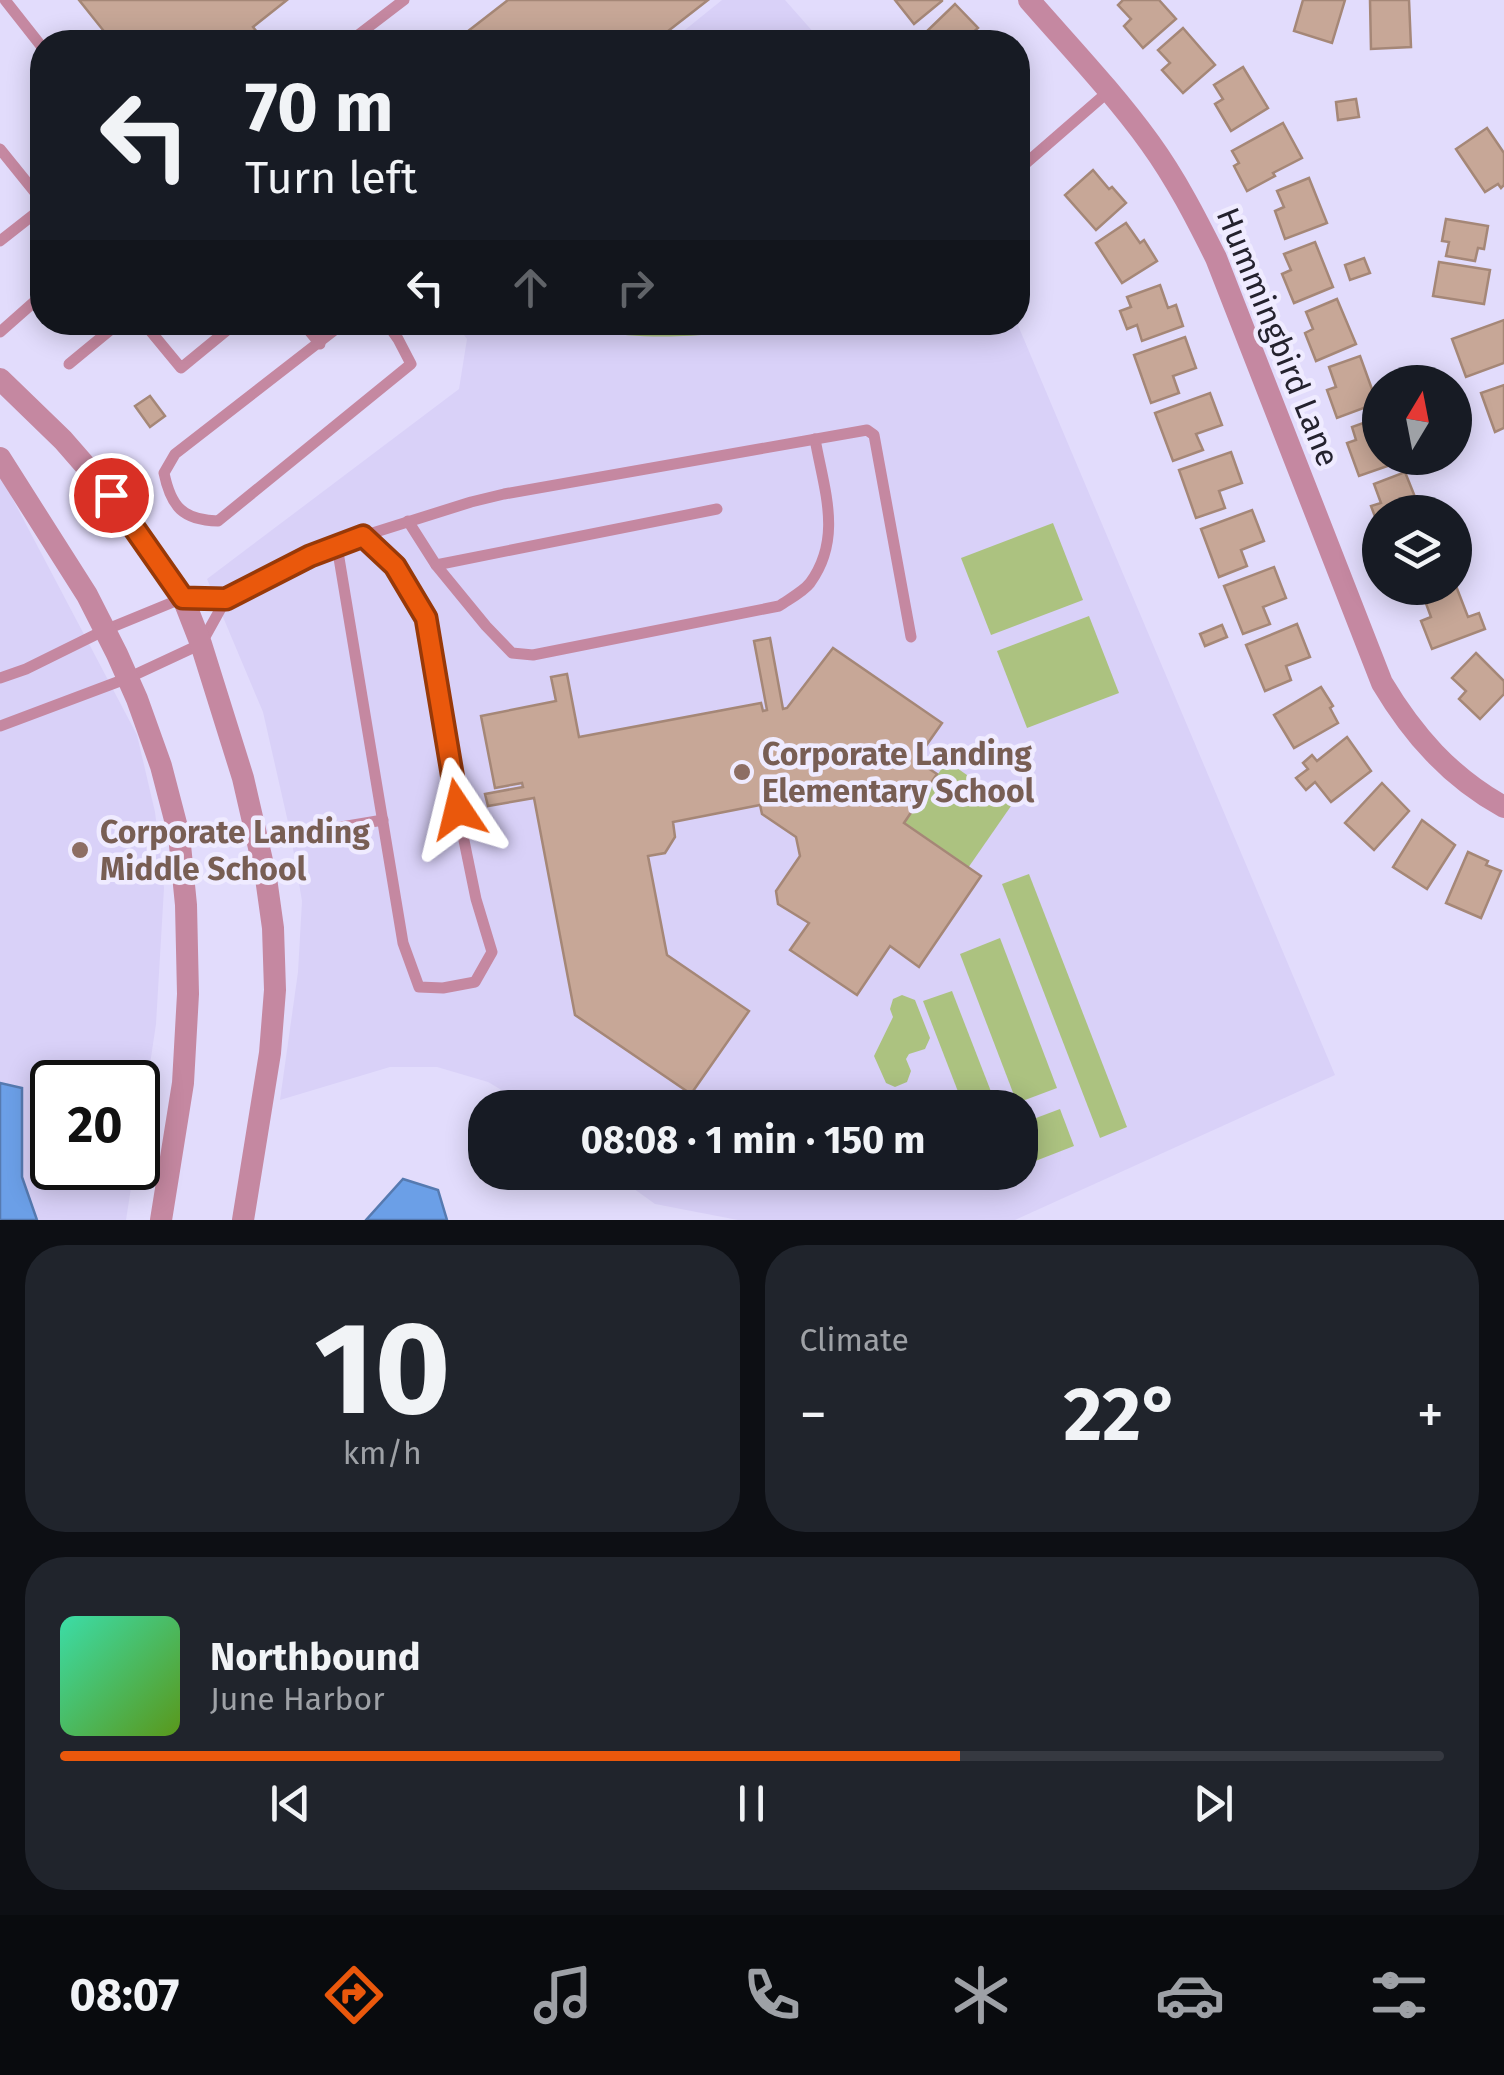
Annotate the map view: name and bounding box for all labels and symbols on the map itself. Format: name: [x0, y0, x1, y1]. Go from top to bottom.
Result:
street label: Hummingbird Lane: [1209, 202, 1347, 472]
north arrow: [1362, 365, 1472, 475]
pin: [69, 453, 154, 538]
place label: Corporate Landing Elementary School: [762, 735, 1035, 810]
position arrow: [406, 757, 510, 861]
marker: Corporate Landing Elementary School: [731, 761, 753, 783]
place label: Corporate Landing Middle School: [100, 813, 370, 888]
marker: Corporate Landing Middle School: [69, 839, 91, 861]
speed limit sign: 20: [30, 1060, 160, 1190]

